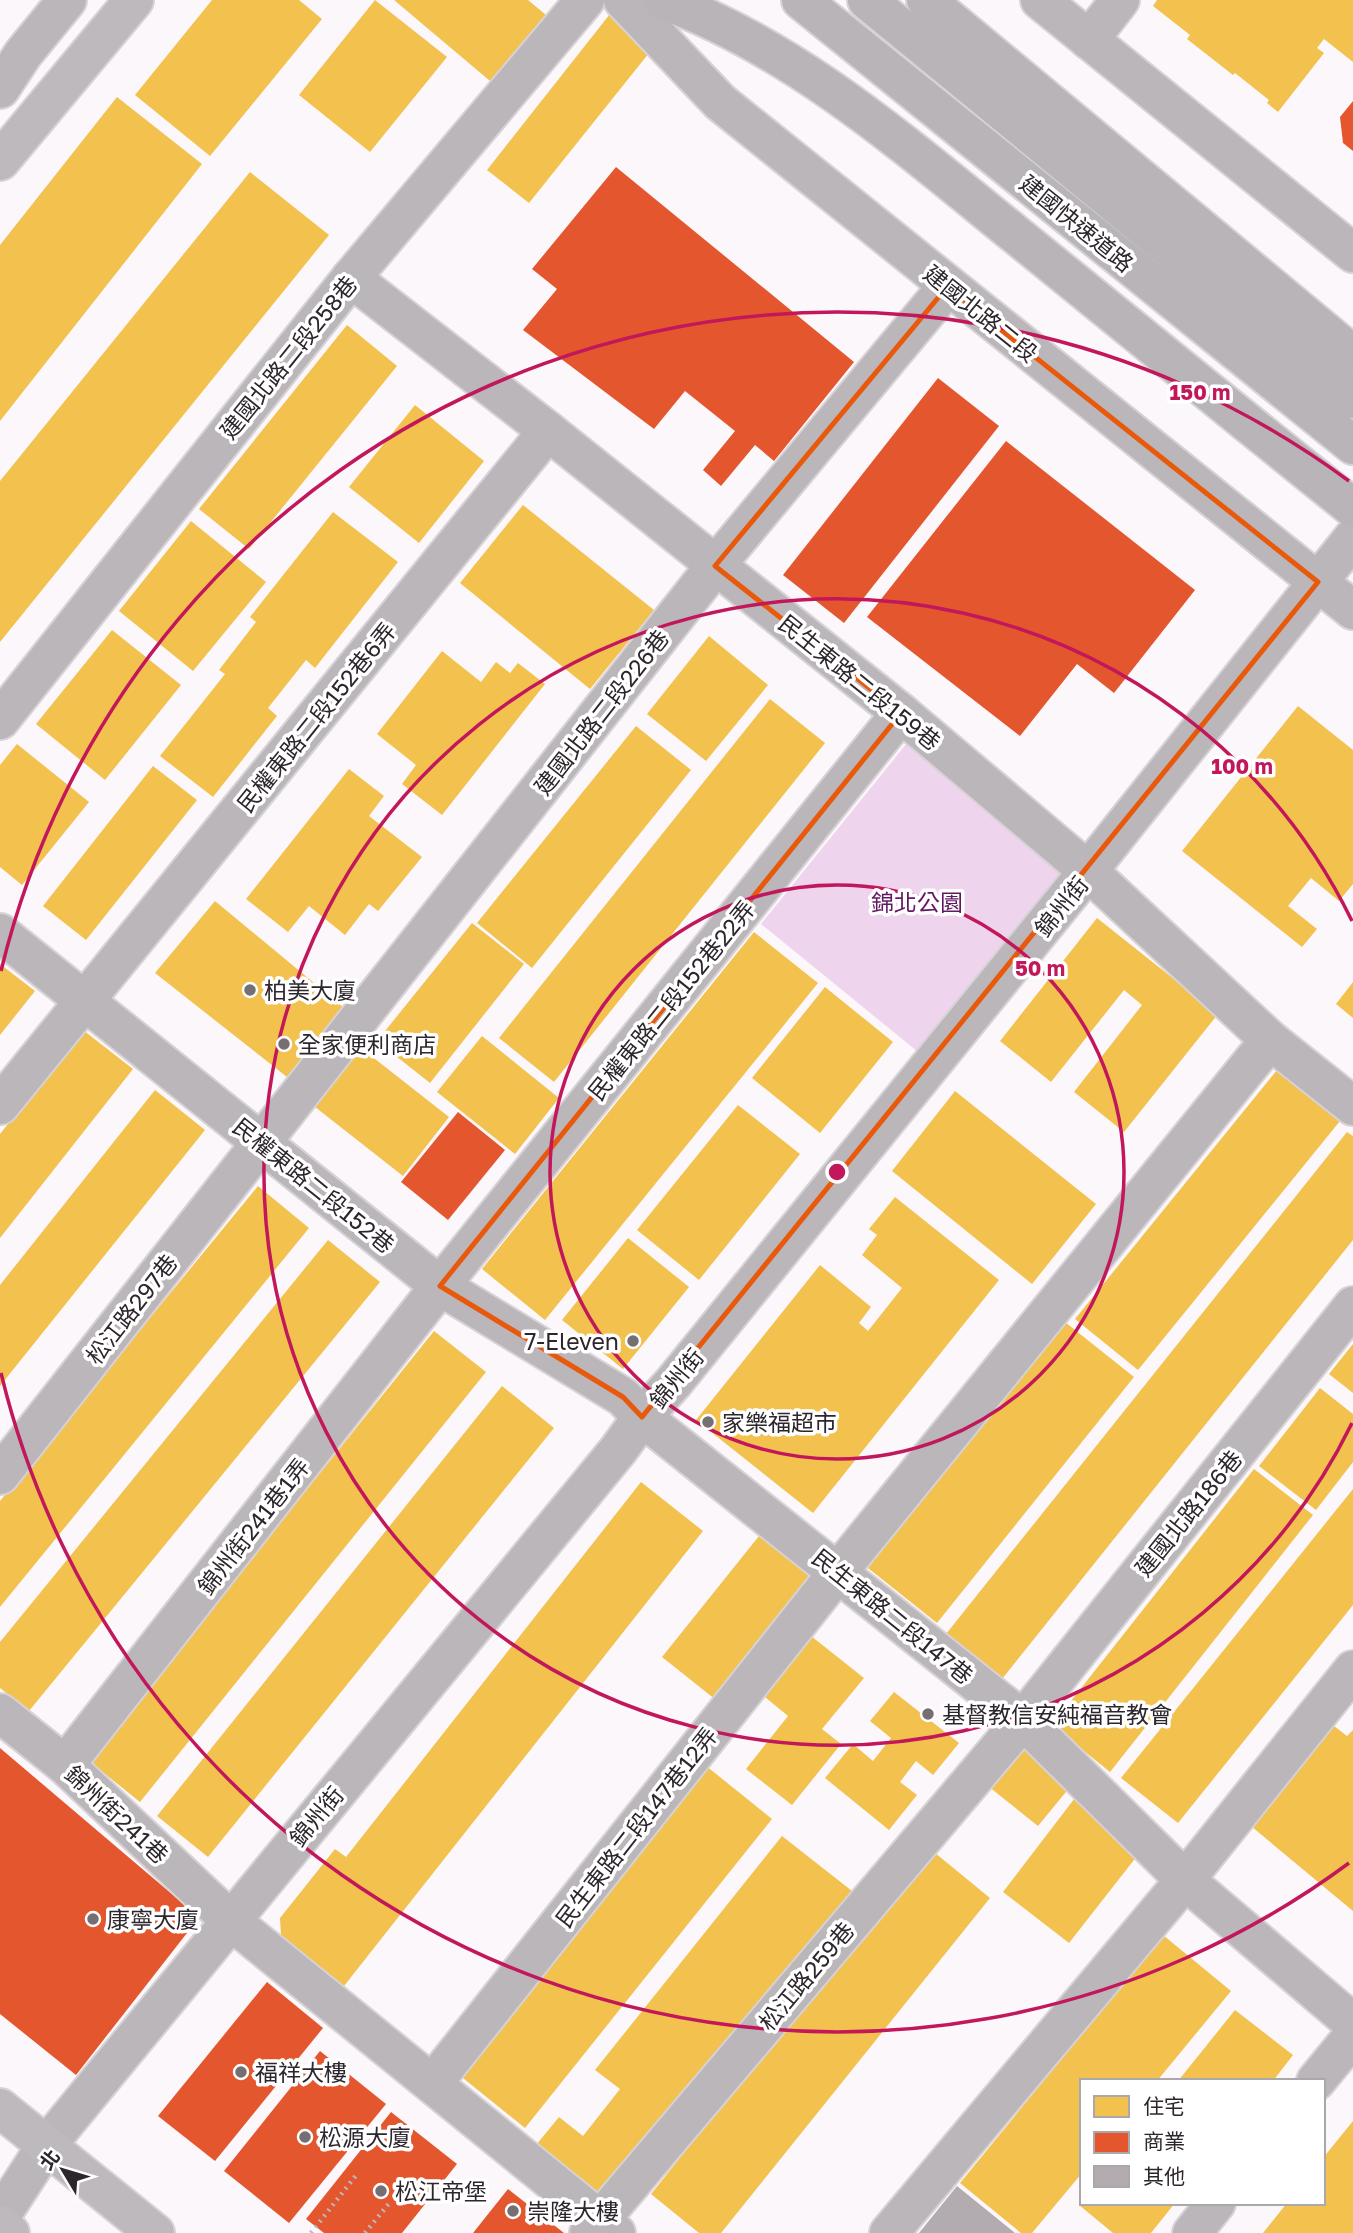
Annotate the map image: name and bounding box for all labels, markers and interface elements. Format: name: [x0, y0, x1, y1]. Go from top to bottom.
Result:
street label: 建國快速道路: [1015, 169, 1139, 277]
street label: 建國北路二段: [919, 259, 1043, 367]
street label: 建國北路二段258巷: [214, 270, 362, 444]
text: 150 m: [1170, 379, 1230, 405]
street label: 民生東路二段159巷: [774, 608, 946, 756]
street label: 民權東路二段152巷6弄: [231, 617, 401, 817]
street label: 建國北路二段226巷: [528, 624, 674, 800]
text: 100 m: [1211, 753, 1273, 779]
street label: 錦州街: [1028, 870, 1094, 942]
park label: 錦北公園: [871, 888, 963, 916]
street label: 民權東路二段152巷22弄: [582, 895, 760, 1105]
text: 50 m: [1015, 955, 1065, 981]
place label: 柏美大廈: [264, 976, 356, 1004]
marker: 柏美大廈: [242, 982, 258, 998]
place label: 全家便利商店: [298, 1030, 436, 1058]
marker: 全家便利商店: [276, 1036, 292, 1052]
street label: 民權東路二段152巷: [228, 1112, 400, 1258]
centre of rings: [825, 1160, 849, 1184]
street label: 松江路297巷: [80, 1249, 182, 1369]
place label: 7-Eleven: [524, 1327, 619, 1355]
marker: 7-Eleven: [625, 1333, 641, 1349]
street label: 錦州街: [643, 1343, 709, 1413]
place label: 家樂福超市: [722, 1408, 837, 1436]
marker: 家樂福超市: [700, 1414, 716, 1430]
street label: 建國北路186巷: [1129, 1444, 1247, 1582]
street label: 錦州街241巷1弄: [191, 1452, 315, 1600]
street label: 民生東路二段147巷: [807, 1543, 979, 1689]
place label: 基督教信安純福音教會: [942, 1700, 1172, 1728]
marker: 基督教信安純福音教會: [920, 1706, 936, 1722]
street label: 民生東路二段147巷12弄: [549, 1722, 723, 1932]
street label: 錦州街241巷: [60, 1759, 174, 1869]
street label: 錦州街: [283, 1781, 349, 1851]
place label: 康寧大廈: [107, 1905, 199, 1933]
marker: 康寧大廈: [85, 1911, 101, 1927]
street label: 松江路259巷: [753, 1916, 859, 2036]
place label: 福祥大樓: [255, 2058, 347, 2086]
marker: 福祥大樓: [233, 2064, 249, 2080]
legend: [1080, 2079, 1325, 2205]
text: 住宅: [1143, 2093, 1185, 2119]
place label: 松源大廈: [319, 2123, 411, 2151]
text: 商業: [1143, 2128, 1185, 2154]
marker: 松源大廈: [297, 2129, 313, 2145]
north arrow: [28, 2135, 98, 2205]
text: 北: [34, 2145, 64, 2174]
text: 其他: [1143, 2163, 1185, 2189]
place label: 松江帝堡: [395, 2177, 487, 2205]
marker: 松江帝堡: [373, 2183, 389, 2199]
place label: 崇隆大樓: [527, 2197, 619, 2225]
marker: 崇隆大樓: [505, 2203, 521, 2219]

